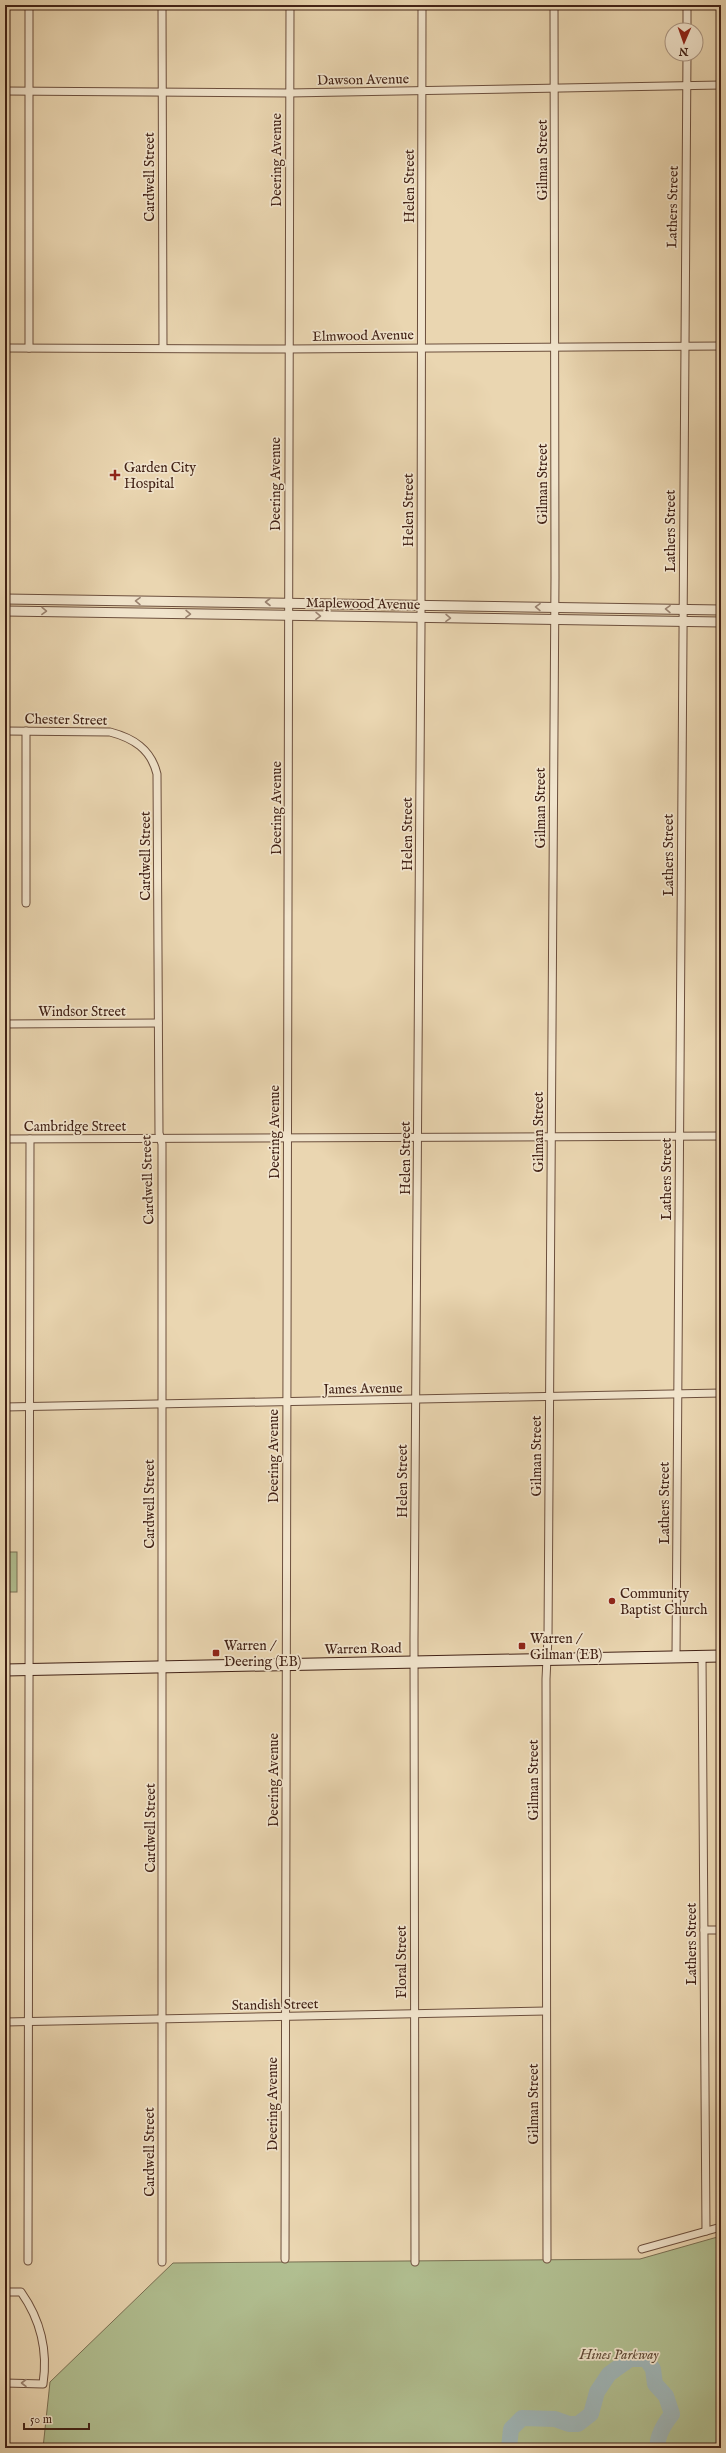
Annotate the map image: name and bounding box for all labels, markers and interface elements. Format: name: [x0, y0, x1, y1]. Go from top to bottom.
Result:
north arrow: [664, 22, 704, 62]
text: N: [678, 44, 690, 58]
street label: Dawson Avenue: [317, 70, 410, 90]
street label: Deering Avenue: [268, 112, 286, 207]
street label: Gilman Street: [534, 119, 552, 200]
street label: Cardwell Street: [141, 132, 159, 222]
street label: Helen Street: [401, 149, 419, 223]
street label: Lathers Street: [663, 165, 683, 248]
street label: Elmwood Avenue: [312, 326, 415, 346]
street label: Deering Avenue: [267, 436, 285, 531]
street label: Gilman Street: [534, 443, 552, 524]
place label: Garden City Hospital: [124, 459, 196, 493]
marker: Garden City Hospital: [109, 469, 121, 481]
street label: Helen Street: [400, 473, 418, 547]
street label: Lathers Street: [662, 490, 680, 572]
street label: Maplewood Avenue: [306, 594, 421, 614]
one-way arrow: [135, 597, 141, 605]
one-way arrow: [265, 598, 271, 606]
one-way arrow: [535, 603, 541, 611]
one-way arrow: [665, 605, 671, 613]
one-way arrow: [41, 607, 47, 615]
one-way arrow: [185, 610, 191, 618]
one-way arrow: [315, 612, 321, 620]
one-way arrow: [445, 614, 451, 622]
street label: Chester Street: [24, 710, 108, 730]
street label: Deering Avenue: [268, 760, 286, 855]
street label: Gilman Street: [532, 767, 550, 848]
street label: Helen Street: [399, 797, 417, 871]
street label: Cardwell Street: [137, 811, 155, 901]
street label: Lathers Street: [660, 814, 678, 896]
street label: Windsor Street: [38, 1003, 126, 1021]
street label: Deering Avenue: [266, 1084, 284, 1179]
street label: Gilman Street: [530, 1091, 548, 1172]
street label: Cambridge Street: [24, 1118, 126, 1136]
street label: Helen Street: [397, 1121, 415, 1195]
street label: Cardwell Street: [137, 1135, 159, 1225]
street label: Lathers Street: [658, 1138, 676, 1220]
street label: James Avenue: [321, 1379, 403, 1399]
street label: Deering Avenue: [265, 1408, 283, 1503]
street label: Gilman Street: [528, 1415, 546, 1496]
street label: Helen Street: [394, 1444, 412, 1518]
street label: Cardwell Street: [141, 1459, 159, 1549]
street label: Lathers Street: [656, 1462, 674, 1544]
place label: Community Baptist Church: [620, 1585, 708, 1619]
marker: Community Baptist Church: [607, 1596, 617, 1606]
place label: Warren / Gilman (EB): [530, 1630, 602, 1664]
place label: Warren / Deering (EB): [224, 1637, 301, 1671]
street label: Warren Road: [324, 1639, 402, 1659]
marker: Warren / Gilman (EB): [517, 1641, 527, 1651]
marker: Warren / Deering (EB): [211, 1648, 221, 1658]
street label: Deering Avenue: [265, 1732, 283, 1827]
street label: Gilman Street: [525, 1739, 543, 1820]
street label: Cardwell Street: [142, 1783, 160, 1873]
street label: Lathers Street: [683, 1903, 701, 1985]
street label: Floral Street: [393, 1925, 411, 1999]
street label: Standish Street: [231, 1995, 319, 2015]
street label: Deering Avenue: [264, 2056, 282, 2151]
street label: Gilman Street: [525, 2063, 543, 2144]
street label: Cardwell Street: [141, 2107, 159, 2197]
park label: Hines Parkway: [578, 2346, 659, 2364]
one-way arrow: [21, 2379, 27, 2387]
scale bar: [24, 2405, 89, 2431]
text: 50 m: [30, 2412, 52, 2427]

